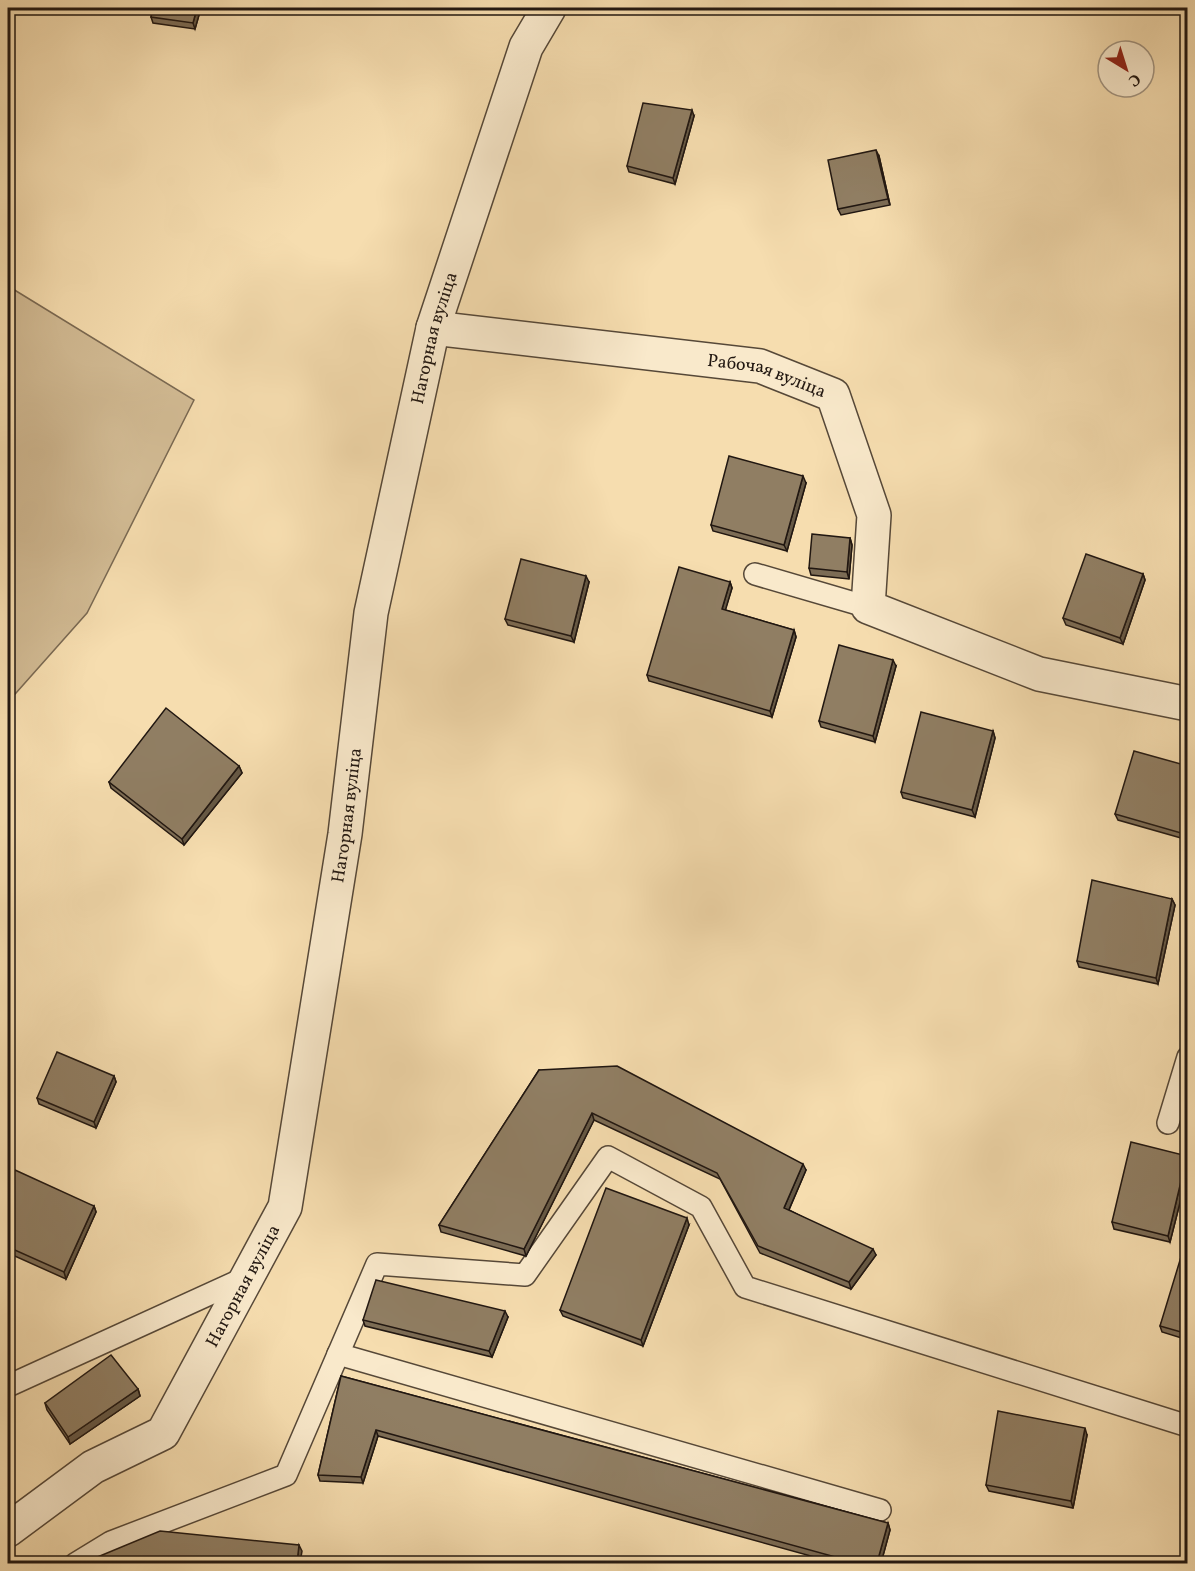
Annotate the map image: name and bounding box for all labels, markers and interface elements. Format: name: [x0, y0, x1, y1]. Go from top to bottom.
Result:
north arrow: [1096, 39, 1156, 99]
text: С: [1123, 67, 1145, 91]
street label: Нагорная вуліца: [406, 269, 465, 407]
street label: Рабочая вуліца: [706, 349, 830, 405]
street label: Нагорная вуліца: [326, 746, 369, 885]
street label: Нагорная вуліца: [201, 1221, 287, 1352]

